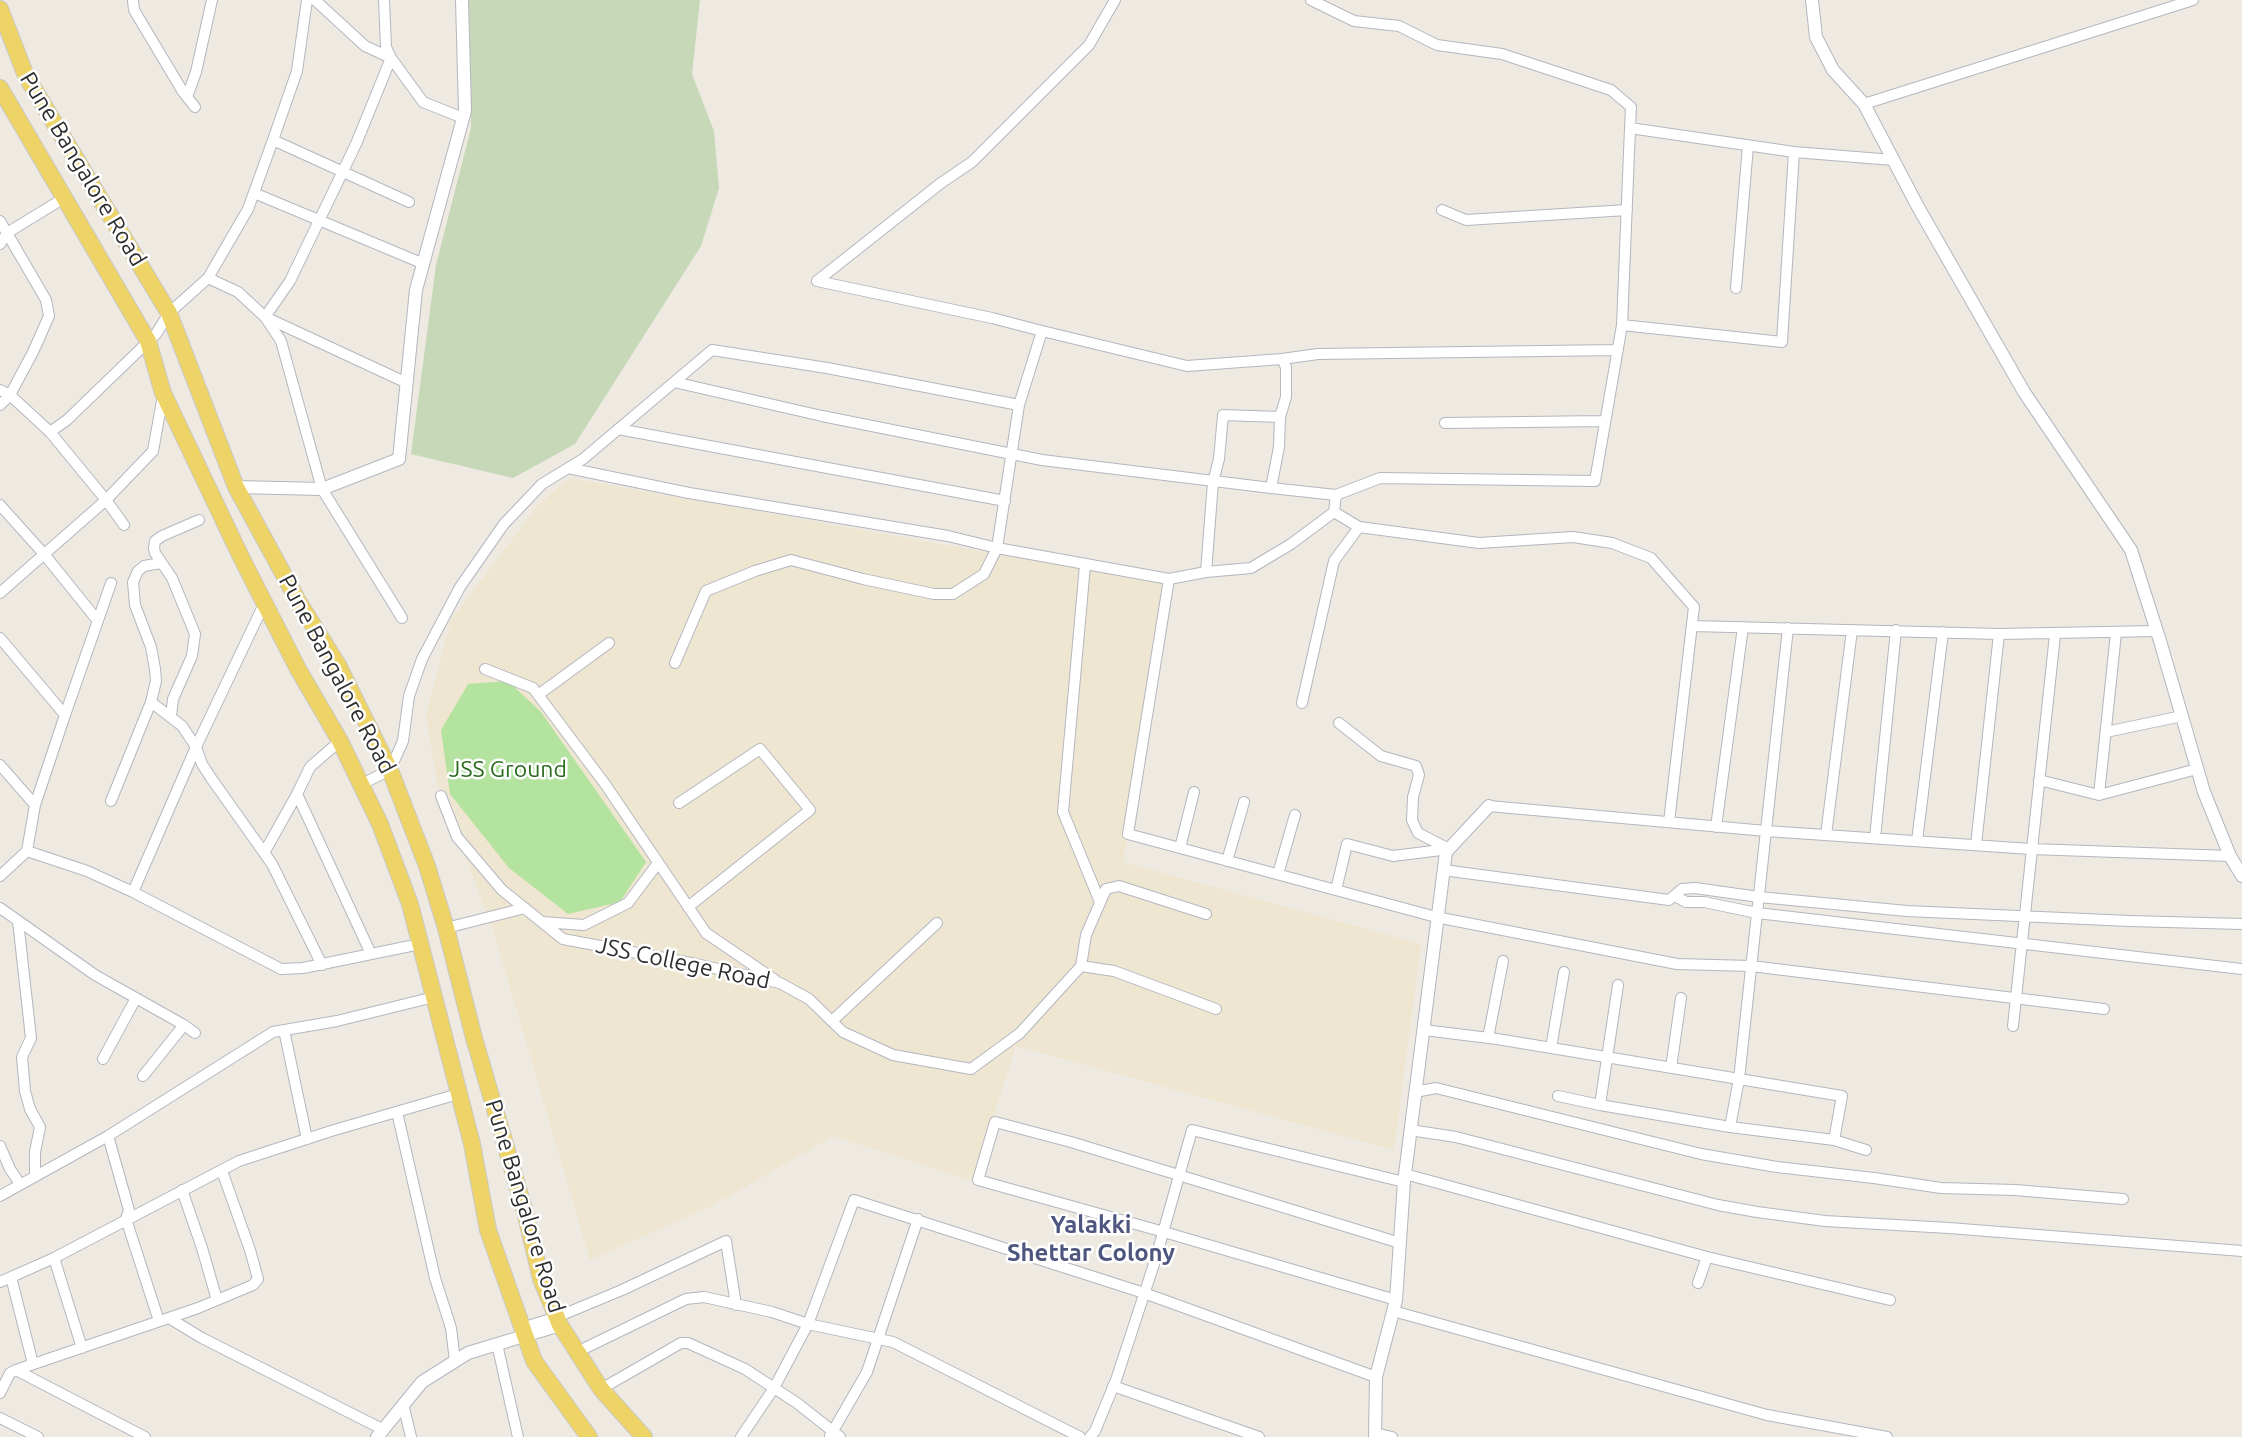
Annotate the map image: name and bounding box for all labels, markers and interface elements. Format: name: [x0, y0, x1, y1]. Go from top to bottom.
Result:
street label: Pune Bangalore Road: [14, 67, 152, 271]
street label: Pune Bangalore Road: [273, 570, 401, 778]
park label: JSS Ground: [449, 755, 567, 783]
street label: JSS College Road: [593, 931, 773, 995]
street label: Pune Bangalore Road: [479, 1096, 571, 1316]
district label: Yalakki Shettar Colony: [1007, 1211, 1175, 1267]

